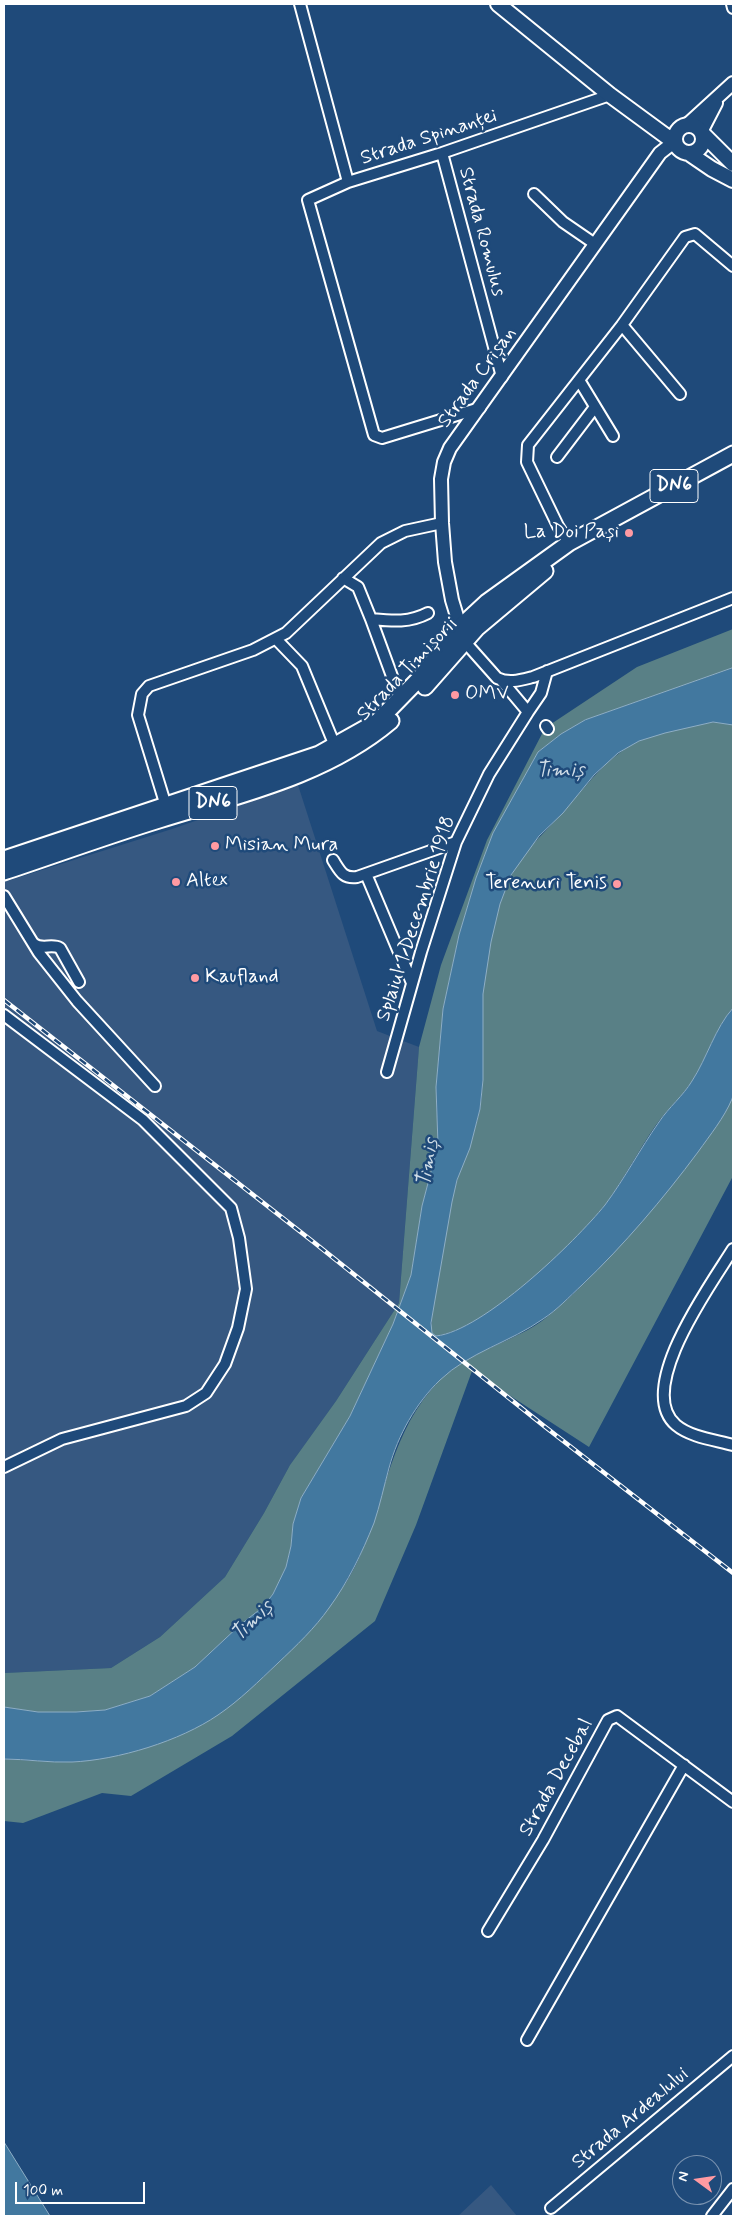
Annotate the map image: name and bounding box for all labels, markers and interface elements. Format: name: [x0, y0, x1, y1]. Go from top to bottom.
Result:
street label: Strada Spinanței: [358, 105, 500, 171]
street label: Strada Romulus: [452, 165, 510, 299]
street label: Strada Crișan: [433, 323, 523, 433]
road number: DN6: [650, 470, 698, 502]
place label: La Doi Pași: [524, 521, 619, 545]
marker: La Doi Pași: [623, 527, 635, 539]
street label: Strada Timișorii: [353, 613, 463, 727]
place label: OMV: [465, 683, 509, 707]
marker: OMV: [449, 689, 461, 701]
water label: Timiș: [536, 759, 584, 785]
road number: DN6: [189, 786, 237, 820]
street label: Splaiul 1 Decembrie 1918: [372, 813, 462, 1025]
place label: Misian Mura: [225, 834, 338, 858]
marker: Misian Mura: [209, 840, 221, 852]
place label: Altex: [186, 870, 228, 894]
place label: Terenuri Tenis: [485, 872, 607, 896]
marker: Altex: [170, 876, 182, 888]
marker: Terenuri Tenis: [611, 878, 623, 890]
place label: Kaufland: [205, 966, 279, 990]
marker: Kaufland: [189, 972, 201, 984]
water label: Timiș: [412, 1137, 446, 1189]
water label: Timiș: [227, 1596, 279, 1648]
street label: Strada Decebal: [515, 1715, 599, 1841]
street label: Strada Ardealului: [568, 2063, 694, 2175]
north arrow: [672, 2155, 722, 2205]
text: N: [674, 2170, 693, 2183]
scale bar: [18, 2172, 148, 2204]
text: 100 m: [23, 2181, 63, 2201]

